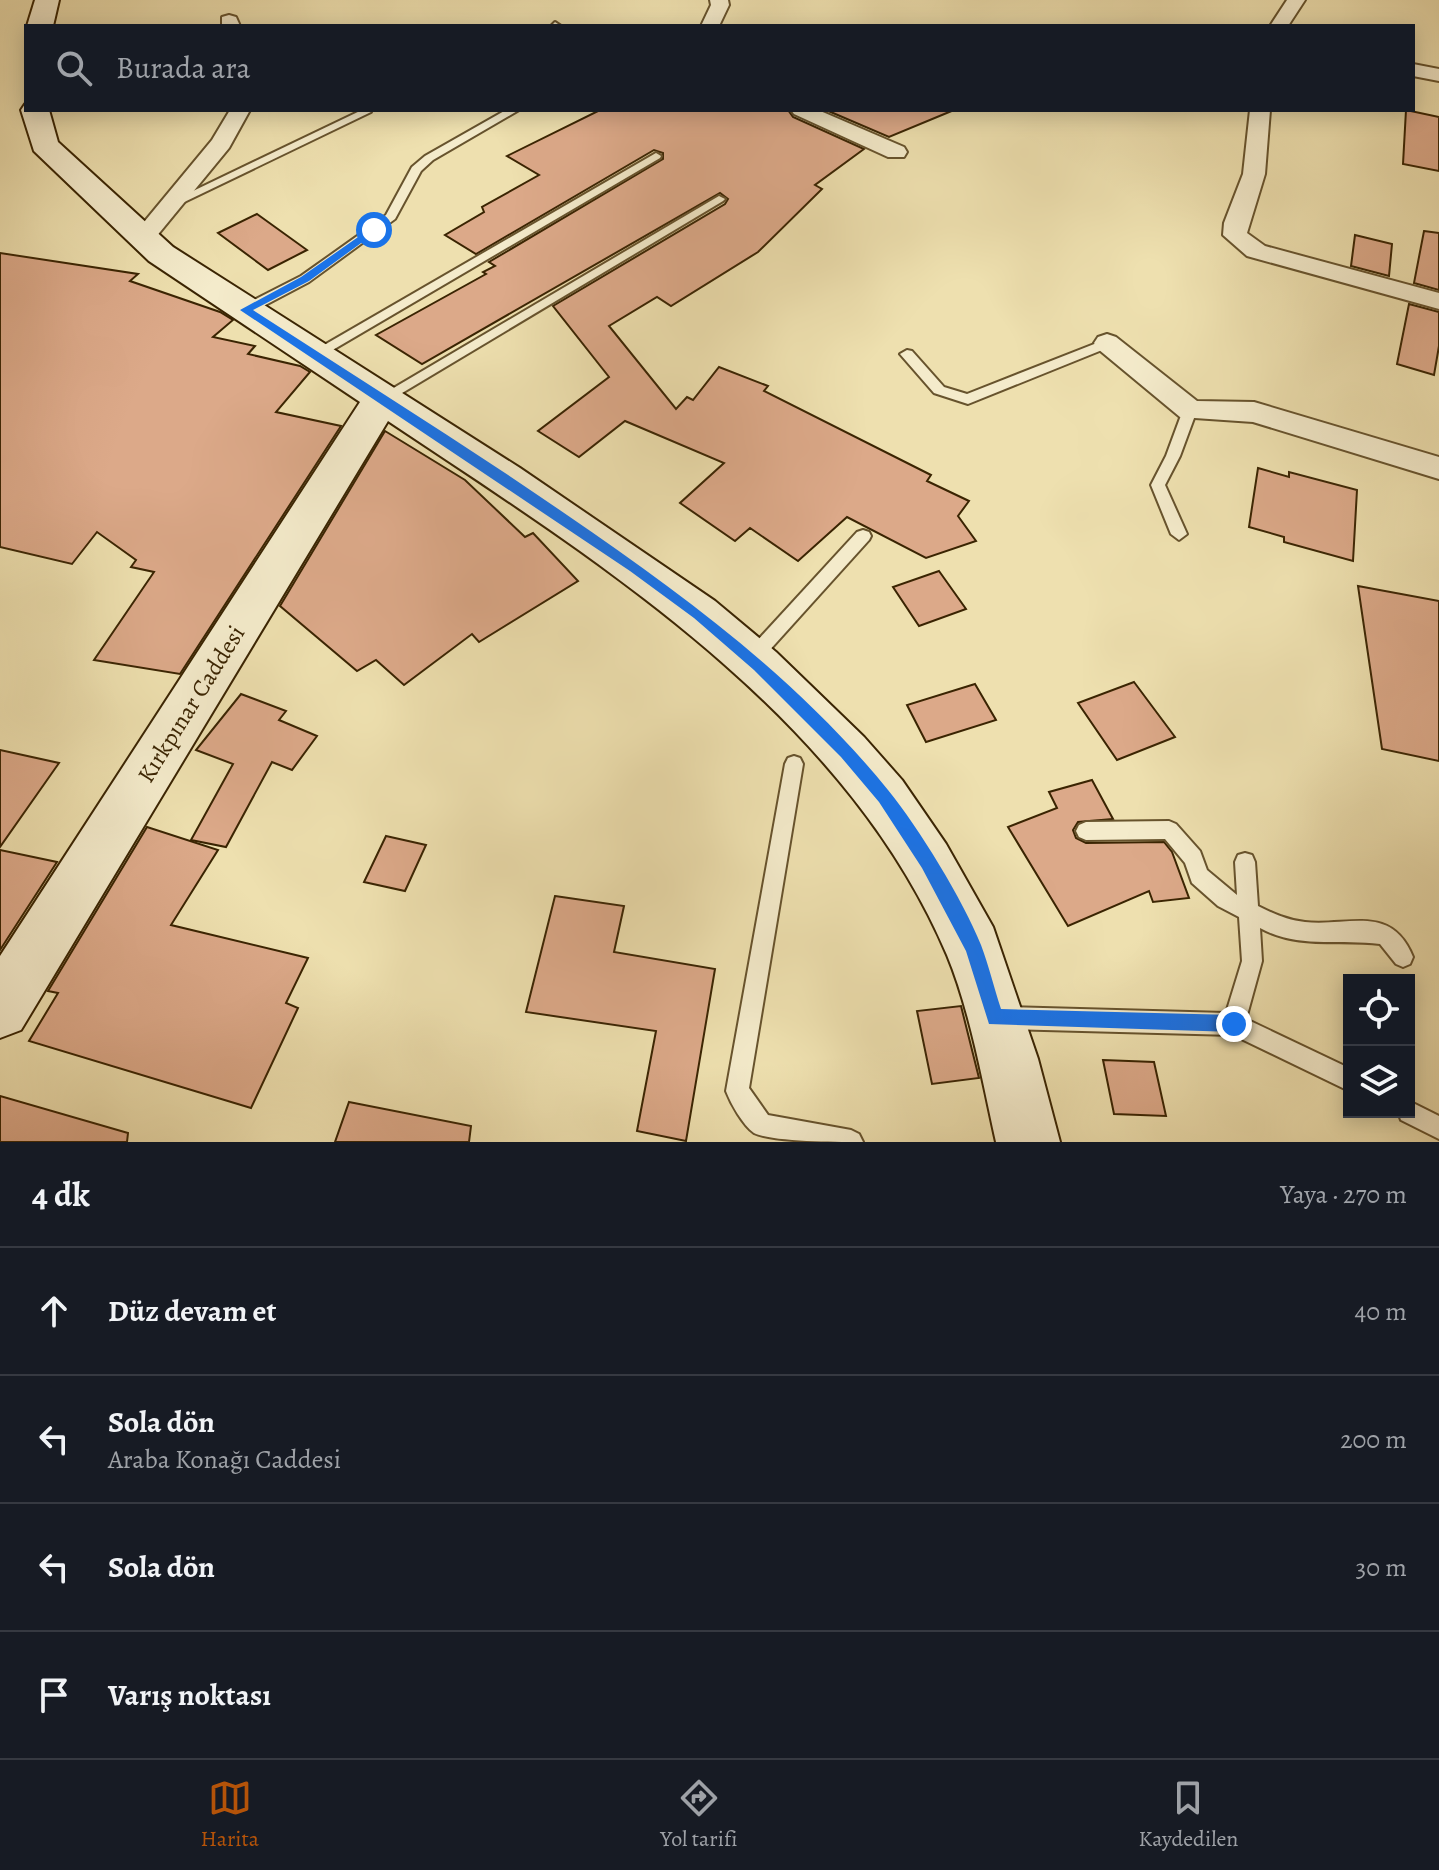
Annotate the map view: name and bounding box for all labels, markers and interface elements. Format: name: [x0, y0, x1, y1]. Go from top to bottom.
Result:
search box: [24, 24, 1415, 112]
icon: search: [52, 46, 96, 90]
text: Burada ara: [116, 48, 251, 88]
route start: [356, 212, 392, 248]
street label: Kırkpınar Caddesi: [130, 619, 252, 789]
map controls: [1343, 974, 1415, 1118]
button: locate: [1343, 974, 1415, 1046]
route end: [1216, 1006, 1252, 1042]
button: layers: [1343, 1046, 1415, 1118]
text: 4 dk: [32, 1171, 90, 1218]
text: Yaya · 270 m: [1280, 1177, 1407, 1212]
icon: ahead: [32, 1289, 76, 1333]
text: Düz devam et: [108, 1291, 276, 1331]
text: 40 m: [1355, 1294, 1407, 1329]
text: Sola dön: [108, 1402, 215, 1442]
icon: left: [32, 1417, 76, 1461]
text: 200 m: [1340, 1422, 1407, 1457]
text: Araba Konağı Caddesi: [108, 1442, 341, 1477]
icon: left: [32, 1545, 76, 1589]
text: Sola dön: [108, 1547, 215, 1587]
text: 30 m: [1356, 1550, 1407, 1585]
icon: arrive: [32, 1673, 76, 1717]
text: Varış noktası: [108, 1675, 271, 1715]
tab: Harita: [201, 1776, 259, 1854]
tab: Yol tarifi: [660, 1776, 737, 1854]
tab: Kaydedilen: [1139, 1776, 1238, 1854]

